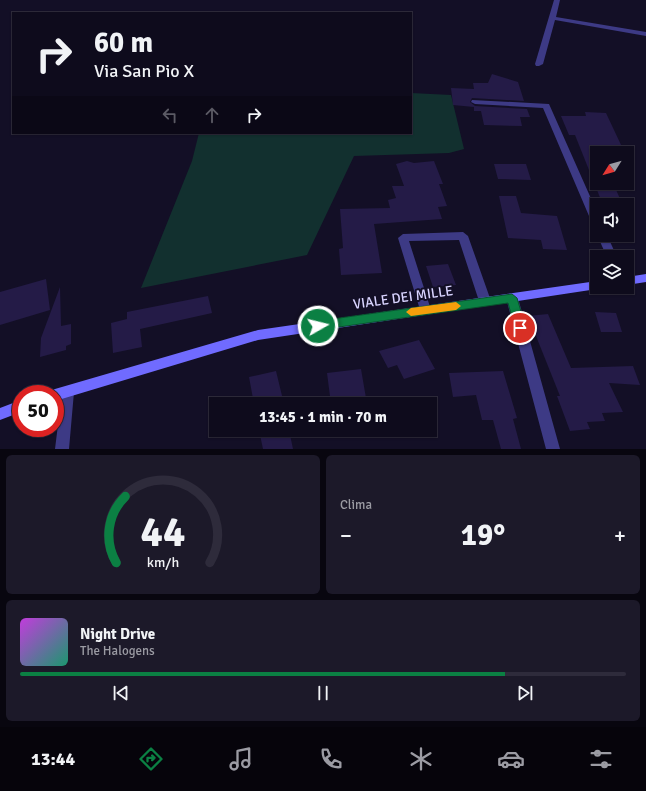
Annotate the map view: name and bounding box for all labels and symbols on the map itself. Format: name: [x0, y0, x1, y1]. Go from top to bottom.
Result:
north arrow: [590, 146, 634, 190]
street label: VIALE DEI MILLE: [352, 282, 454, 313]
position arrow: [297, 305, 339, 347]
pin: [503, 311, 537, 345]
speed limit sign: 50: [12, 385, 64, 437]

